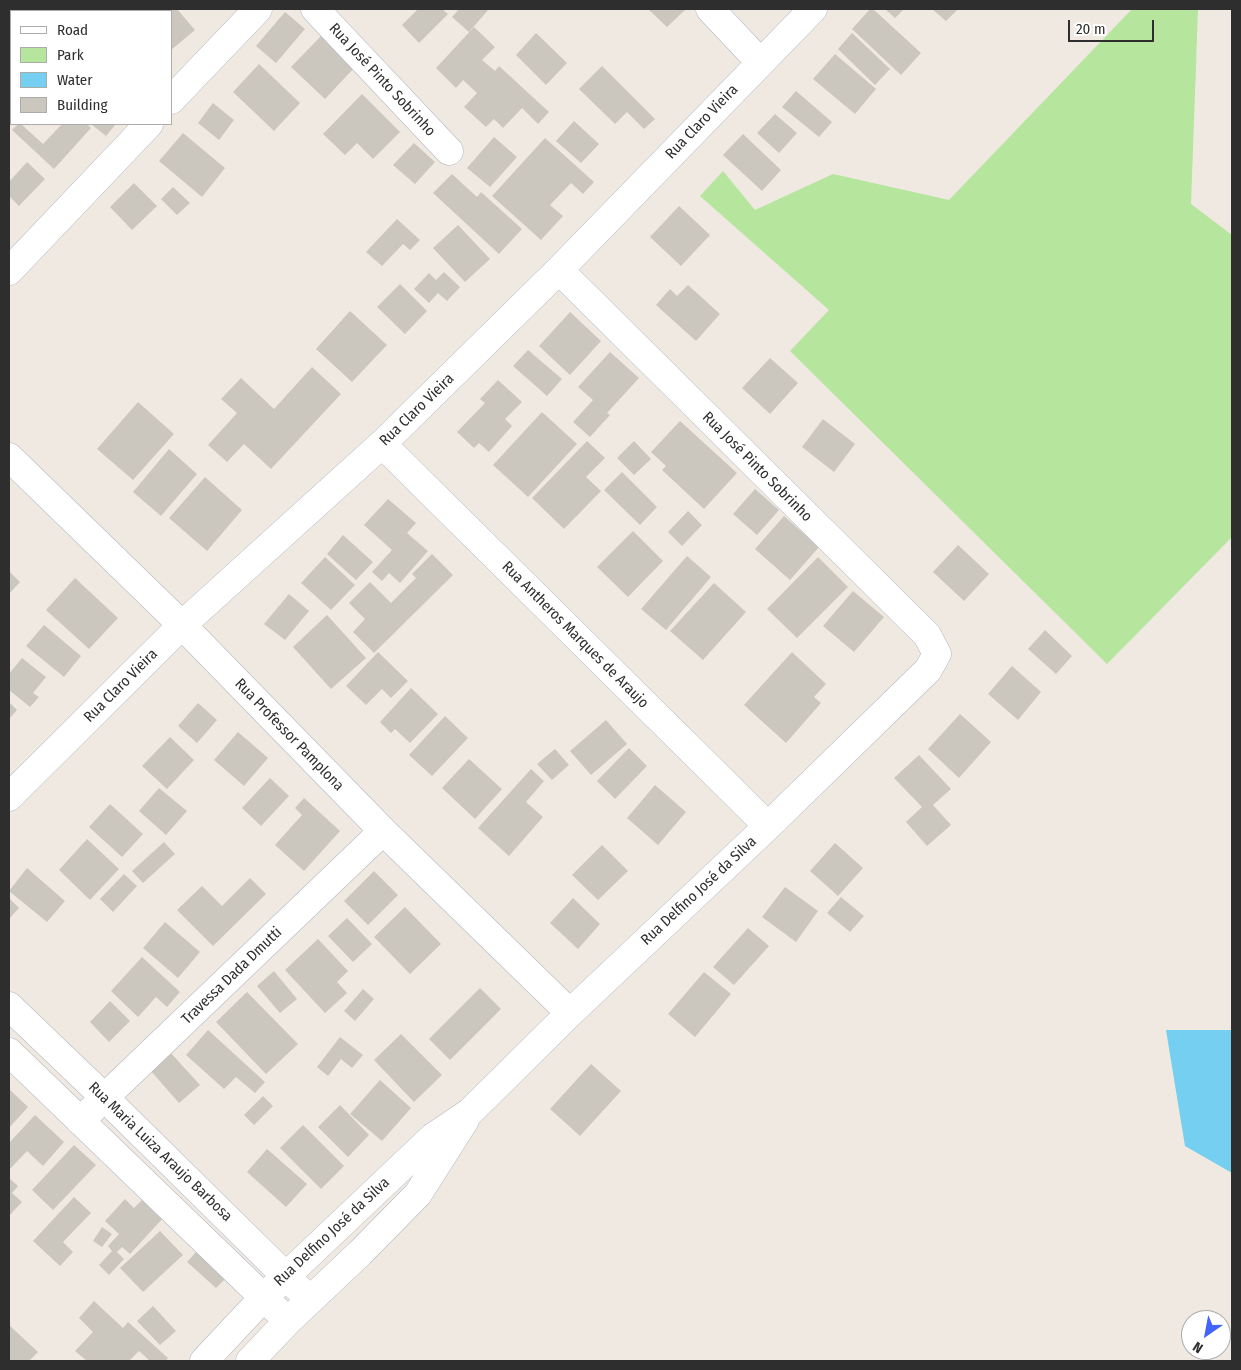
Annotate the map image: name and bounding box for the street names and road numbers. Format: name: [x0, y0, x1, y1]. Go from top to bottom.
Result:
street label: Rua José Pinto Sobrinho: [325, 20, 439, 140]
street label: Rua Claro Vieira: [662, 81, 742, 163]
street label: Rua Claro Vieira: [376, 370, 458, 450]
street label: Rua José Pinto Sobrinho: [698, 408, 816, 526]
street label: Rua Antheros Marques de Araujo: [498, 558, 652, 712]
street label: Rua Claro Vieira: [80, 645, 162, 727]
street label: Rua Professor Pamplona: [231, 675, 347, 795]
street label: Rua Delfino José da Silva: [638, 833, 760, 949]
street label: Travessa Dada Dmutti: [178, 924, 286, 1028]
street label: Rua Maria Luiza Araujo Barbosa: [84, 1079, 236, 1225]
street label: Rua Delfino José da Silva: [271, 1174, 393, 1290]

